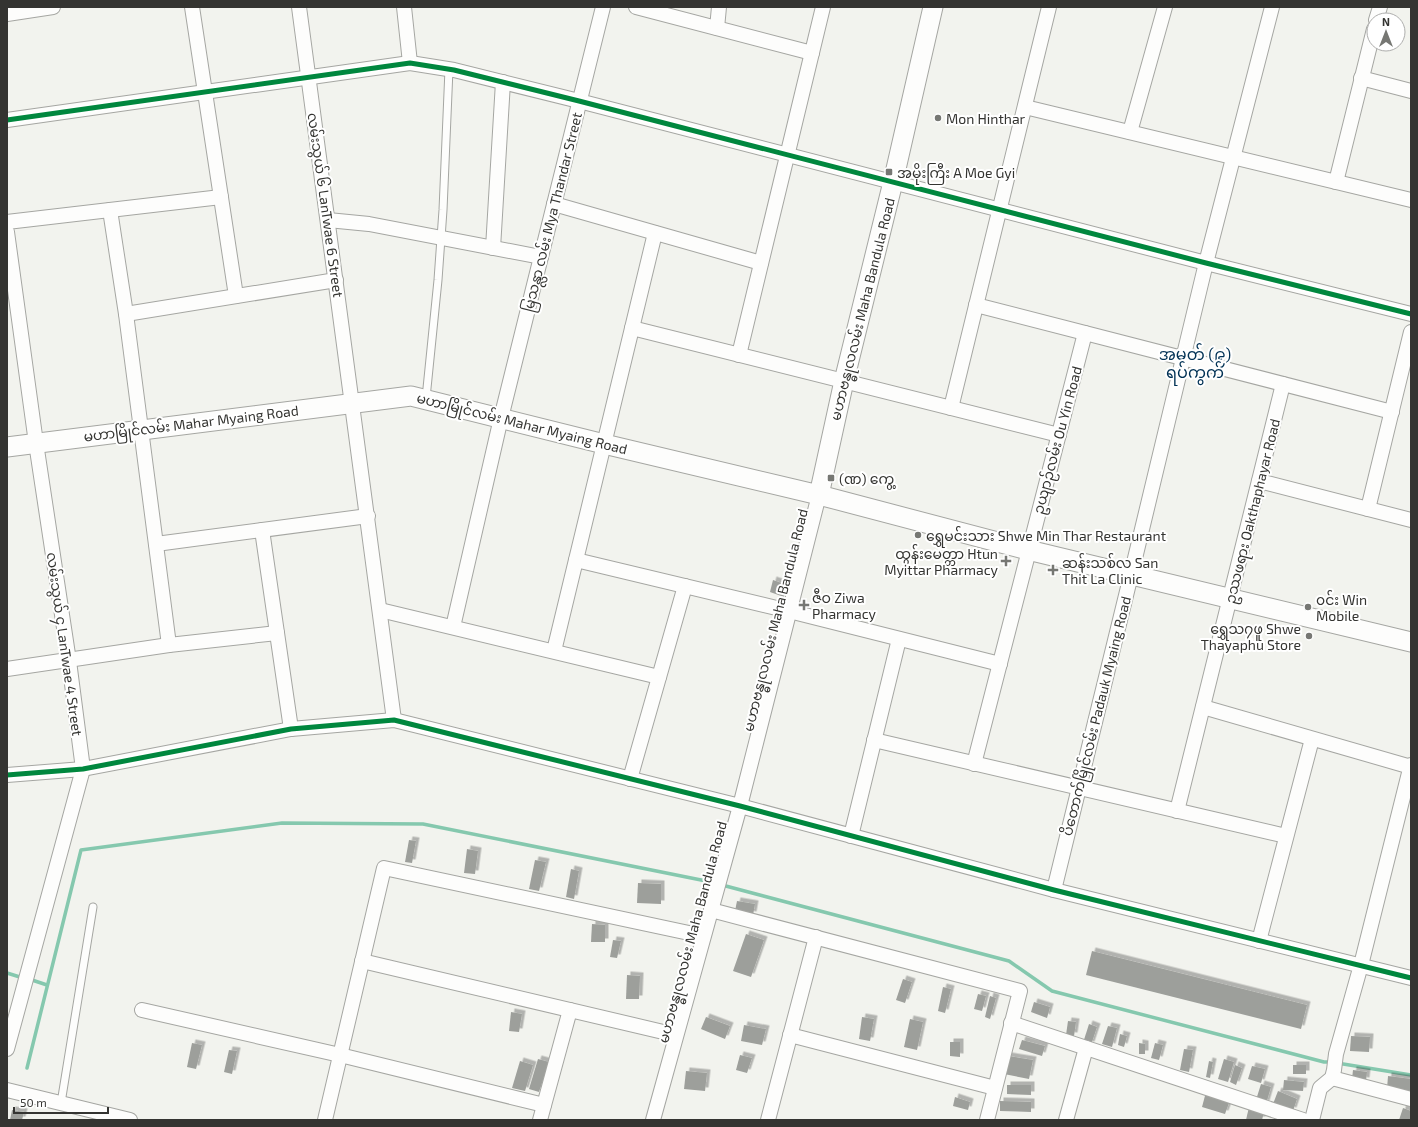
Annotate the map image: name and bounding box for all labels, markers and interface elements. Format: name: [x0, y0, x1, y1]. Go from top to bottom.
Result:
north arrow: [1366, 12, 1406, 52]
text: N: [1382, 15, 1390, 28]
street label: မြသန္လာ လမ်း Mya Thandar Street: [518, 110, 589, 315]
place label: Mon Hinthar: [946, 110, 1026, 127]
street label: လမ်းသွယ် ၆ LanTwae 6 Street: [302, 111, 348, 299]
marker: Mon Hinthar: [933, 113, 943, 123]
place label: အမိုးကြီး A Moe Gyi: [897, 163, 1015, 185]
marker: အမိုးကြီး A Moe Gyi: [884, 167, 894, 177]
street label: မဟာဗန္ဓုလလမ်း Maha Bandula Road: [825, 196, 902, 423]
district label: အမှတ် (၉) ရပ်ကွက်: [1159, 343, 1231, 386]
street label: ဥယျာဉ်လမ်း Ou Yin Road: [1028, 364, 1089, 517]
street label: မဟာမြိုင်လမ်း Mahar Myaing Road: [414, 388, 629, 461]
street label: မဟာမြိုင်လမ်း Mahar Myaing Road: [82, 400, 300, 449]
street label: ဥဿဖရား Oakthaphayar Road: [1221, 417, 1287, 606]
place label: (ဏ) ကွေ့: [839, 470, 896, 490]
marker: (ဏ) ကွေ့: [826, 473, 836, 483]
street label: မဟာဗန္ဓုလလမ်း Maha Bandula Road: [738, 507, 815, 734]
place label: ရွှေမင်းသား Shwe Min Thar Restaurant: [926, 526, 1166, 548]
marker: ရွှေမင်းသား Shwe Min Thar Restaurant: [913, 530, 923, 540]
place label: ထွန်းမေတ္တာ Htun Myittar Pharmacy: [884, 544, 999, 578]
street label: လမ်းသွယ် ၄ LanTwae 4 Street: [40, 551, 87, 738]
place label: ဆန်းသစ်လ San Thit La Clinic: [1062, 553, 1158, 587]
marker: ထွန်းမေတ္တာ Htun Myittar Pharmacy: [1001, 556, 1011, 566]
marker: ဆန်းသစ်လ San Thit La Clinic: [1047, 564, 1059, 576]
place label: ဇီဝ Ziwa Pharmacy: [812, 588, 876, 622]
place label: ၀င်း Win Mobile: [1316, 590, 1367, 624]
street label: ပိတောက်မြိုင်လမ်း Padauk Myaing Road: [1057, 594, 1138, 839]
marker: ဇီဝ Ziwa Pharmacy: [799, 600, 809, 610]
marker: ၀င်း Win Mobile: [1303, 602, 1313, 612]
place label: ရွှေသ၇ဖူ Shwe Thayaphu Store: [1201, 620, 1301, 653]
marker: ရွှေသ၇ဖူ Shwe Thayaphu Store: [1304, 631, 1314, 641]
street label: မဟာဗန္ဓုလလမ်း Maha Bandula Road: [653, 819, 734, 1046]
scale bar: [14, 1089, 108, 1115]
text: 50 m: [20, 1095, 47, 1109]

